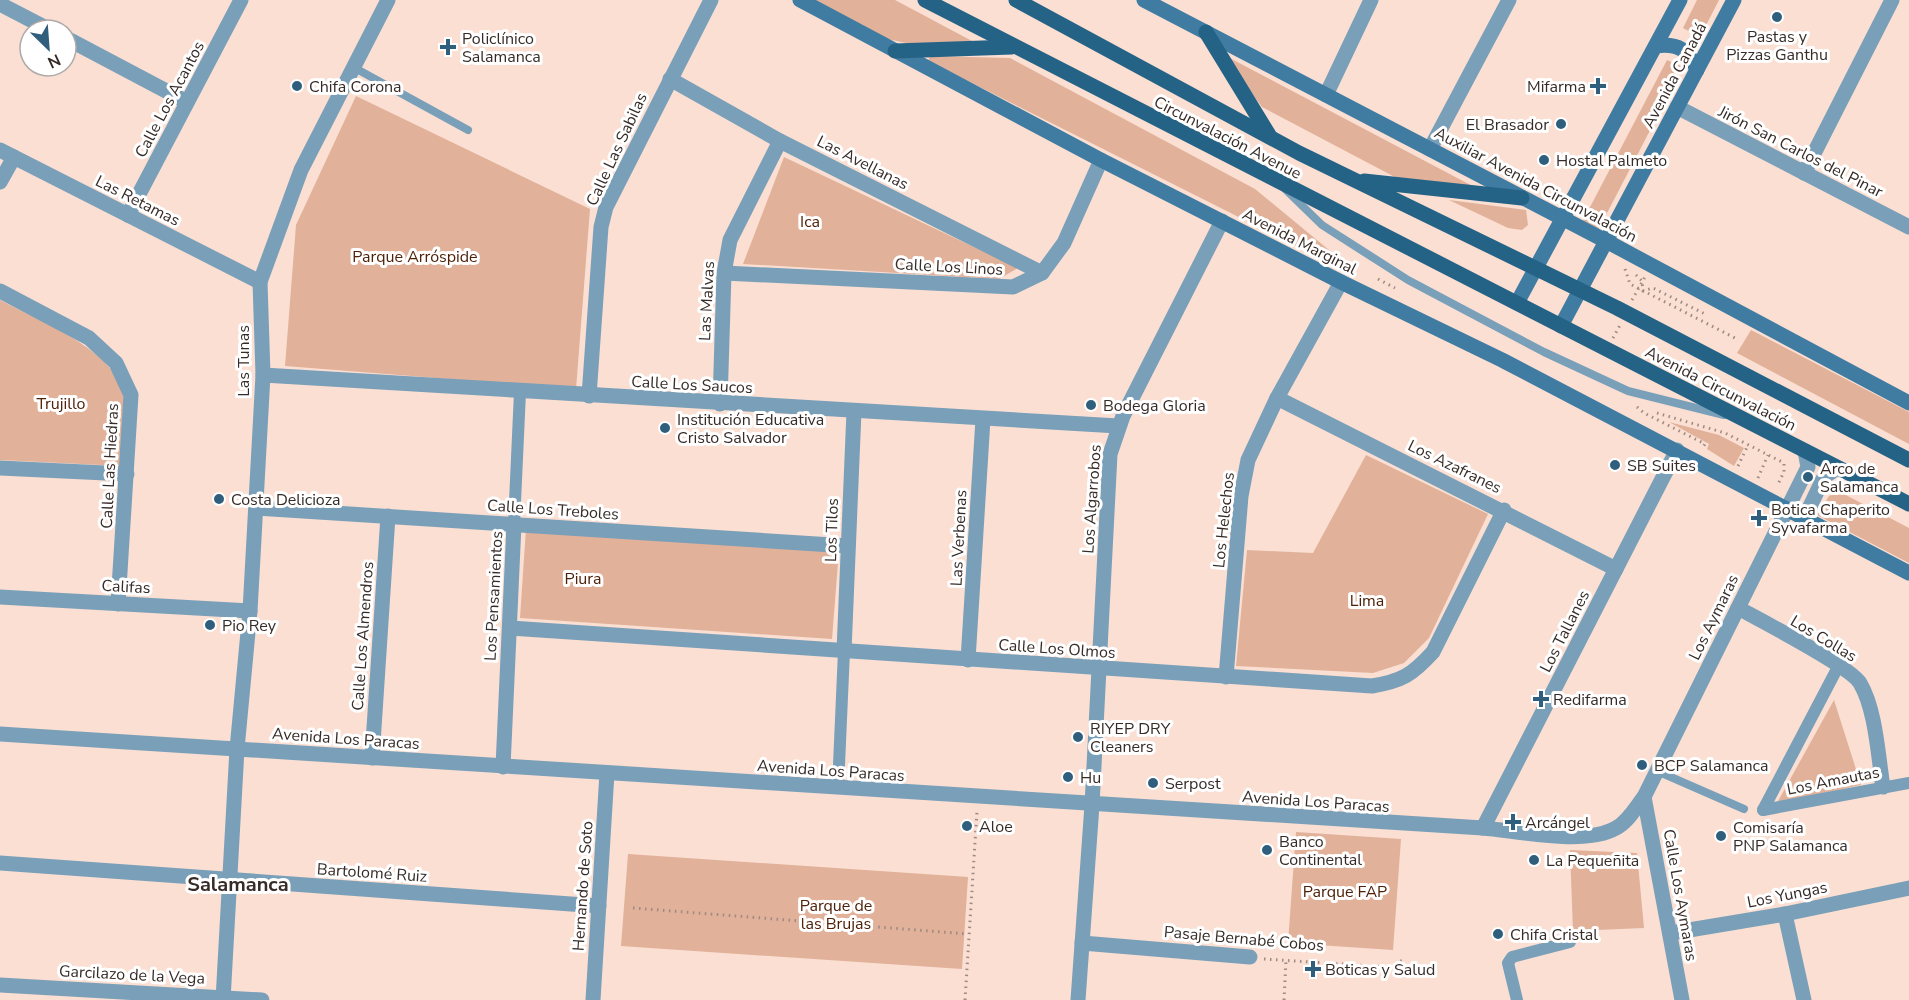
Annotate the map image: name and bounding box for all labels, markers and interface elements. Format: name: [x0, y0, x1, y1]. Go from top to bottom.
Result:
marker: Pastas y Pizzas Ganthu: [1770, 10, 1784, 24]
north arrow: [18, 18, 78, 78]
street label: Avenida Canadá: [1638, 19, 1712, 132]
place label: Pastas y Pizzas Ganthu: [1726, 26, 1828, 66]
place label: Policlínico Salamanca: [462, 28, 541, 68]
street label: Calle Los Acantos: [130, 37, 210, 162]
marker: Policlínico Salamanca: [439, 38, 457, 56]
text: N: [44, 48, 64, 73]
place label: Chifa Corona: [309, 76, 402, 98]
place label: Mifarma: [1527, 76, 1586, 98]
marker: Chifa Corona: [290, 79, 304, 93]
marker: Mifarma: [1591, 79, 1605, 93]
street label: Calle Las Sabilas: [581, 89, 653, 209]
street label: Circunvalación Avenue: [1150, 91, 1305, 185]
street label: Jirón San Carlos del Pinar: [1714, 100, 1887, 203]
place label: El Brasador: [1466, 114, 1549, 136]
marker: El Brasador: [1554, 117, 1568, 131]
street label: Auxiliar Avenida Circunvalación: [1430, 122, 1641, 248]
street label: Las Avellanas: [813, 130, 912, 195]
place label: Hostal Palmeto: [1556, 150, 1667, 172]
marker: Hostal Palmeto: [1537, 153, 1551, 167]
street label: Las Retamas: [92, 170, 184, 232]
street label: Avenida Marginal: [1239, 204, 1361, 280]
park label: Ica: [800, 211, 820, 233]
park label: Parque Arróspide: [352, 246, 478, 268]
street label: Calle Los Linos: [894, 253, 1004, 281]
street label: Las Malvas: [694, 261, 720, 342]
street label: Las Tunas: [233, 325, 255, 397]
street label: Avenida Circunvalación: [1641, 341, 1800, 437]
street label: Calle Los Saucos: [631, 371, 753, 399]
park label: Trujillo: [37, 393, 86, 415]
place label: Bodega Gloria: [1103, 395, 1206, 417]
marker: Bodega Gloria: [1084, 398, 1098, 412]
street label: Calle Las Hiedras: [96, 403, 124, 529]
place label: Institución Educativa Cristo Salvador: [677, 409, 824, 449]
marker: Institución Educativa Cristo Salvador: [658, 421, 672, 435]
street label: Los Azafranes: [1404, 435, 1505, 499]
street label: Los Algarrobos: [1077, 444, 1107, 555]
place label: SB Suites: [1627, 455, 1696, 477]
marker: SB Suites: [1608, 458, 1622, 472]
place label: Arco de Salamanca: [1820, 458, 1899, 498]
marker: Arco de Salamanca: [1801, 470, 1815, 484]
street label: Los Helechos: [1208, 471, 1240, 569]
place label: Costa Delicioza: [231, 489, 340, 511]
street label: Las Verbenas: [945, 489, 973, 587]
marker: Costa Delicioza: [212, 492, 226, 506]
street label: Calle Los Treboles: [486, 494, 620, 526]
street label: Los Tilos: [820, 498, 844, 562]
place label: Botica Chaperito Syvafarma: [1771, 499, 1890, 539]
marker: Botica Chaperito Syvafarma: [1752, 511, 1766, 525]
street label: Los Pensamientos: [480, 531, 508, 662]
street label: Calle Los Almendros: [347, 561, 379, 711]
park label: Piura: [565, 568, 601, 590]
street label: Los Aymaras: [1684, 571, 1744, 664]
street label: Califas: [101, 575, 151, 599]
street label: Los Tallanes: [1535, 587, 1595, 676]
park label: Lima: [1350, 590, 1384, 612]
street label: Los Collas: [1786, 610, 1861, 667]
place label: Pio Rey: [222, 615, 277, 637]
marker: Pio Rey: [203, 618, 217, 632]
street label: Calle Los Olmos: [997, 634, 1116, 664]
place label: Redifarma: [1553, 689, 1627, 711]
marker: Redifarma: [1534, 692, 1548, 706]
place label: RIYEP DRY Cleaners: [1090, 718, 1171, 758]
street label: Avenida Los Paracas: [271, 723, 420, 755]
marker: RIYEP DRY Cleaners: [1071, 730, 1085, 744]
street label: Avenida Los Paracas: [756, 755, 905, 787]
place label: BCP Salamanca: [1654, 755, 1768, 777]
marker: BCP Salamanca: [1635, 758, 1649, 772]
street label: Los Amautas: [1785, 761, 1881, 801]
place label: Hu: [1080, 767, 1101, 789]
marker: Hu: [1061, 770, 1075, 784]
place label: Serpost: [1165, 773, 1221, 795]
marker: Serpost: [1146, 776, 1160, 790]
street label: Avenida Los Paracas: [1241, 786, 1390, 818]
place label: Arcángel: [1525, 812, 1590, 834]
marker: Arcángel: [1506, 815, 1520, 829]
place label: Aloe: [979, 816, 1013, 838]
place label: Comisaría PNP Salamanca: [1733, 817, 1848, 857]
marker: Aloe: [960, 819, 974, 833]
street label: Hernando de Soto: [567, 820, 599, 952]
street label: Calle Los Aymaras: [1658, 827, 1702, 963]
marker: Comisaría PNP Salamanca: [1714, 829, 1728, 843]
place label: Banco Continental: [1279, 831, 1362, 871]
marker: Banco Continental: [1260, 843, 1274, 857]
place label: La Pequeñita: [1546, 850, 1639, 872]
marker: La Pequeñita: [1527, 853, 1541, 867]
street label: Bartolomé Ruiz: [316, 858, 428, 888]
district label: Salamanca: [187, 871, 289, 898]
street label: Los Yungas: [1745, 876, 1829, 914]
park label: Parque FAP: [1303, 881, 1387, 903]
park label: Parque de las Brujas: [800, 895, 872, 935]
street label: Pasaje Bernabé Cobos: [1163, 921, 1325, 957]
place label: Chifa Cristal: [1510, 924, 1598, 946]
marker: Chifa Cristal: [1491, 927, 1505, 941]
place label: Boticas y Salud: [1325, 959, 1435, 981]
street label: Garcilazo de la Vega: [58, 960, 205, 990]
marker: Boticas y Salud: [1306, 962, 1320, 976]

